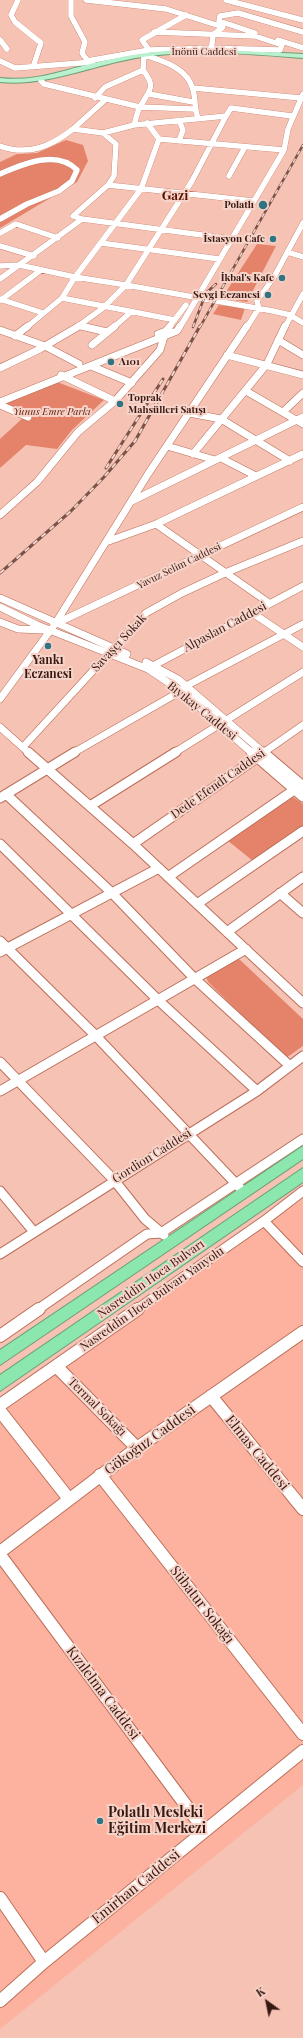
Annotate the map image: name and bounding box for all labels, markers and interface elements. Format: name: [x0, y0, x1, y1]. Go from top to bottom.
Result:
street label: İnönü Caddesi: [171, 46, 237, 58]
district label: Gazi: [162, 188, 188, 204]
place label: Polatlı: [224, 199, 254, 211]
marker: Polatlı: [257, 199, 269, 211]
place label: İstasyon Cafe: [204, 233, 265, 245]
marker: İstasyon Cafe: [268, 234, 278, 244]
place label: İkbal's Kafe: [221, 272, 274, 284]
marker: İkbal's Kafe: [277, 273, 287, 283]
place label: Sevgi Eczanesi: [193, 289, 260, 301]
marker: Sevgi Eczanesi: [263, 290, 273, 300]
place label: A101: [119, 356, 140, 368]
marker: A101: [106, 357, 116, 367]
place label: Toprak Mahsülleri Satışı: [128, 392, 206, 416]
marker: Toprak Mahsülleri Satışı: [115, 399, 125, 409]
park label: Yunus Emre Parkı: [13, 406, 91, 418]
street label: Yavuz Selim Caddesi: [135, 541, 223, 591]
street label: Alpaslan Caddesi: [181, 599, 269, 655]
street label: Savaşçı Sokak: [89, 611, 149, 675]
marker: Yankı Eczanesi: [43, 641, 53, 651]
place label: Yankı Eczanesi: [24, 653, 72, 681]
street label: Bıyıkay Caddesi: [164, 679, 240, 743]
street label: Dede Efendi Caddesi: [168, 746, 268, 822]
street label: Gordion Caddesi: [110, 1126, 194, 1186]
street label: Nasreddin Hoca Bulvarı: [95, 1237, 207, 1321]
street label: Nasreddin Hoca Bulvarı Yanyolu: [77, 1244, 227, 1354]
street label: Termal Sokağı: [65, 1375, 129, 1439]
street label: Gökoğuz Caddesi: [101, 1401, 199, 1479]
street label: Elmas Caddesi: [222, 1412, 292, 1494]
street label: Sübatur Sokağı: [166, 1563, 238, 1647]
street label: Kızılelma Caddesi: [63, 1643, 143, 1743]
place label: Polatlı Mesleki Eğitim Merkezi: [108, 1805, 206, 1838]
marker: Polatlı Mesleki Eğitim Merkezi: [95, 1816, 105, 1826]
street label: Emirhan Caddesi: [89, 1846, 183, 1928]
north arrow: [247, 1982, 287, 2022]
text: K: [253, 1983, 268, 2000]

